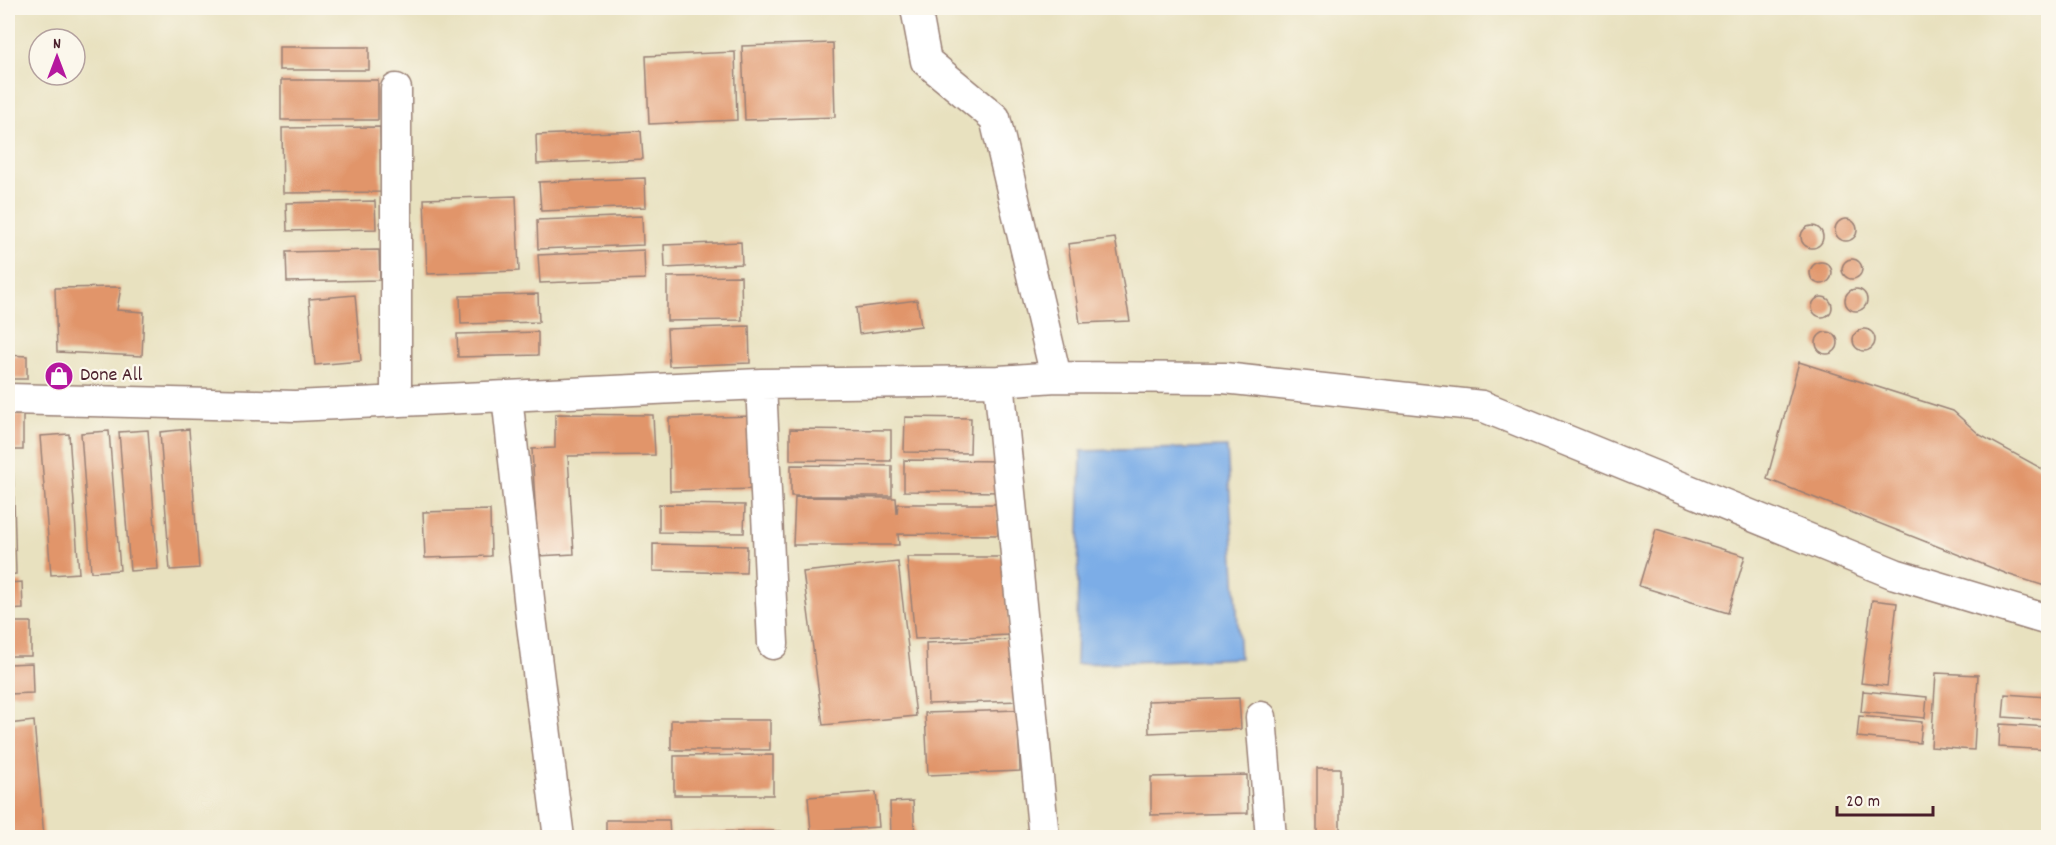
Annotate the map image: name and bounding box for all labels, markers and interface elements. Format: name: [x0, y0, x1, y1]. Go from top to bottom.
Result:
north arrow: [27, 27, 87, 87]
text: N: [53, 33, 61, 56]
shop icon: Done All: [43, 360, 75, 392]
place label: Done All: [80, 362, 143, 390]
scale bar: [1837, 779, 1933, 817]
text: 20 m: [1846, 790, 1880, 815]

